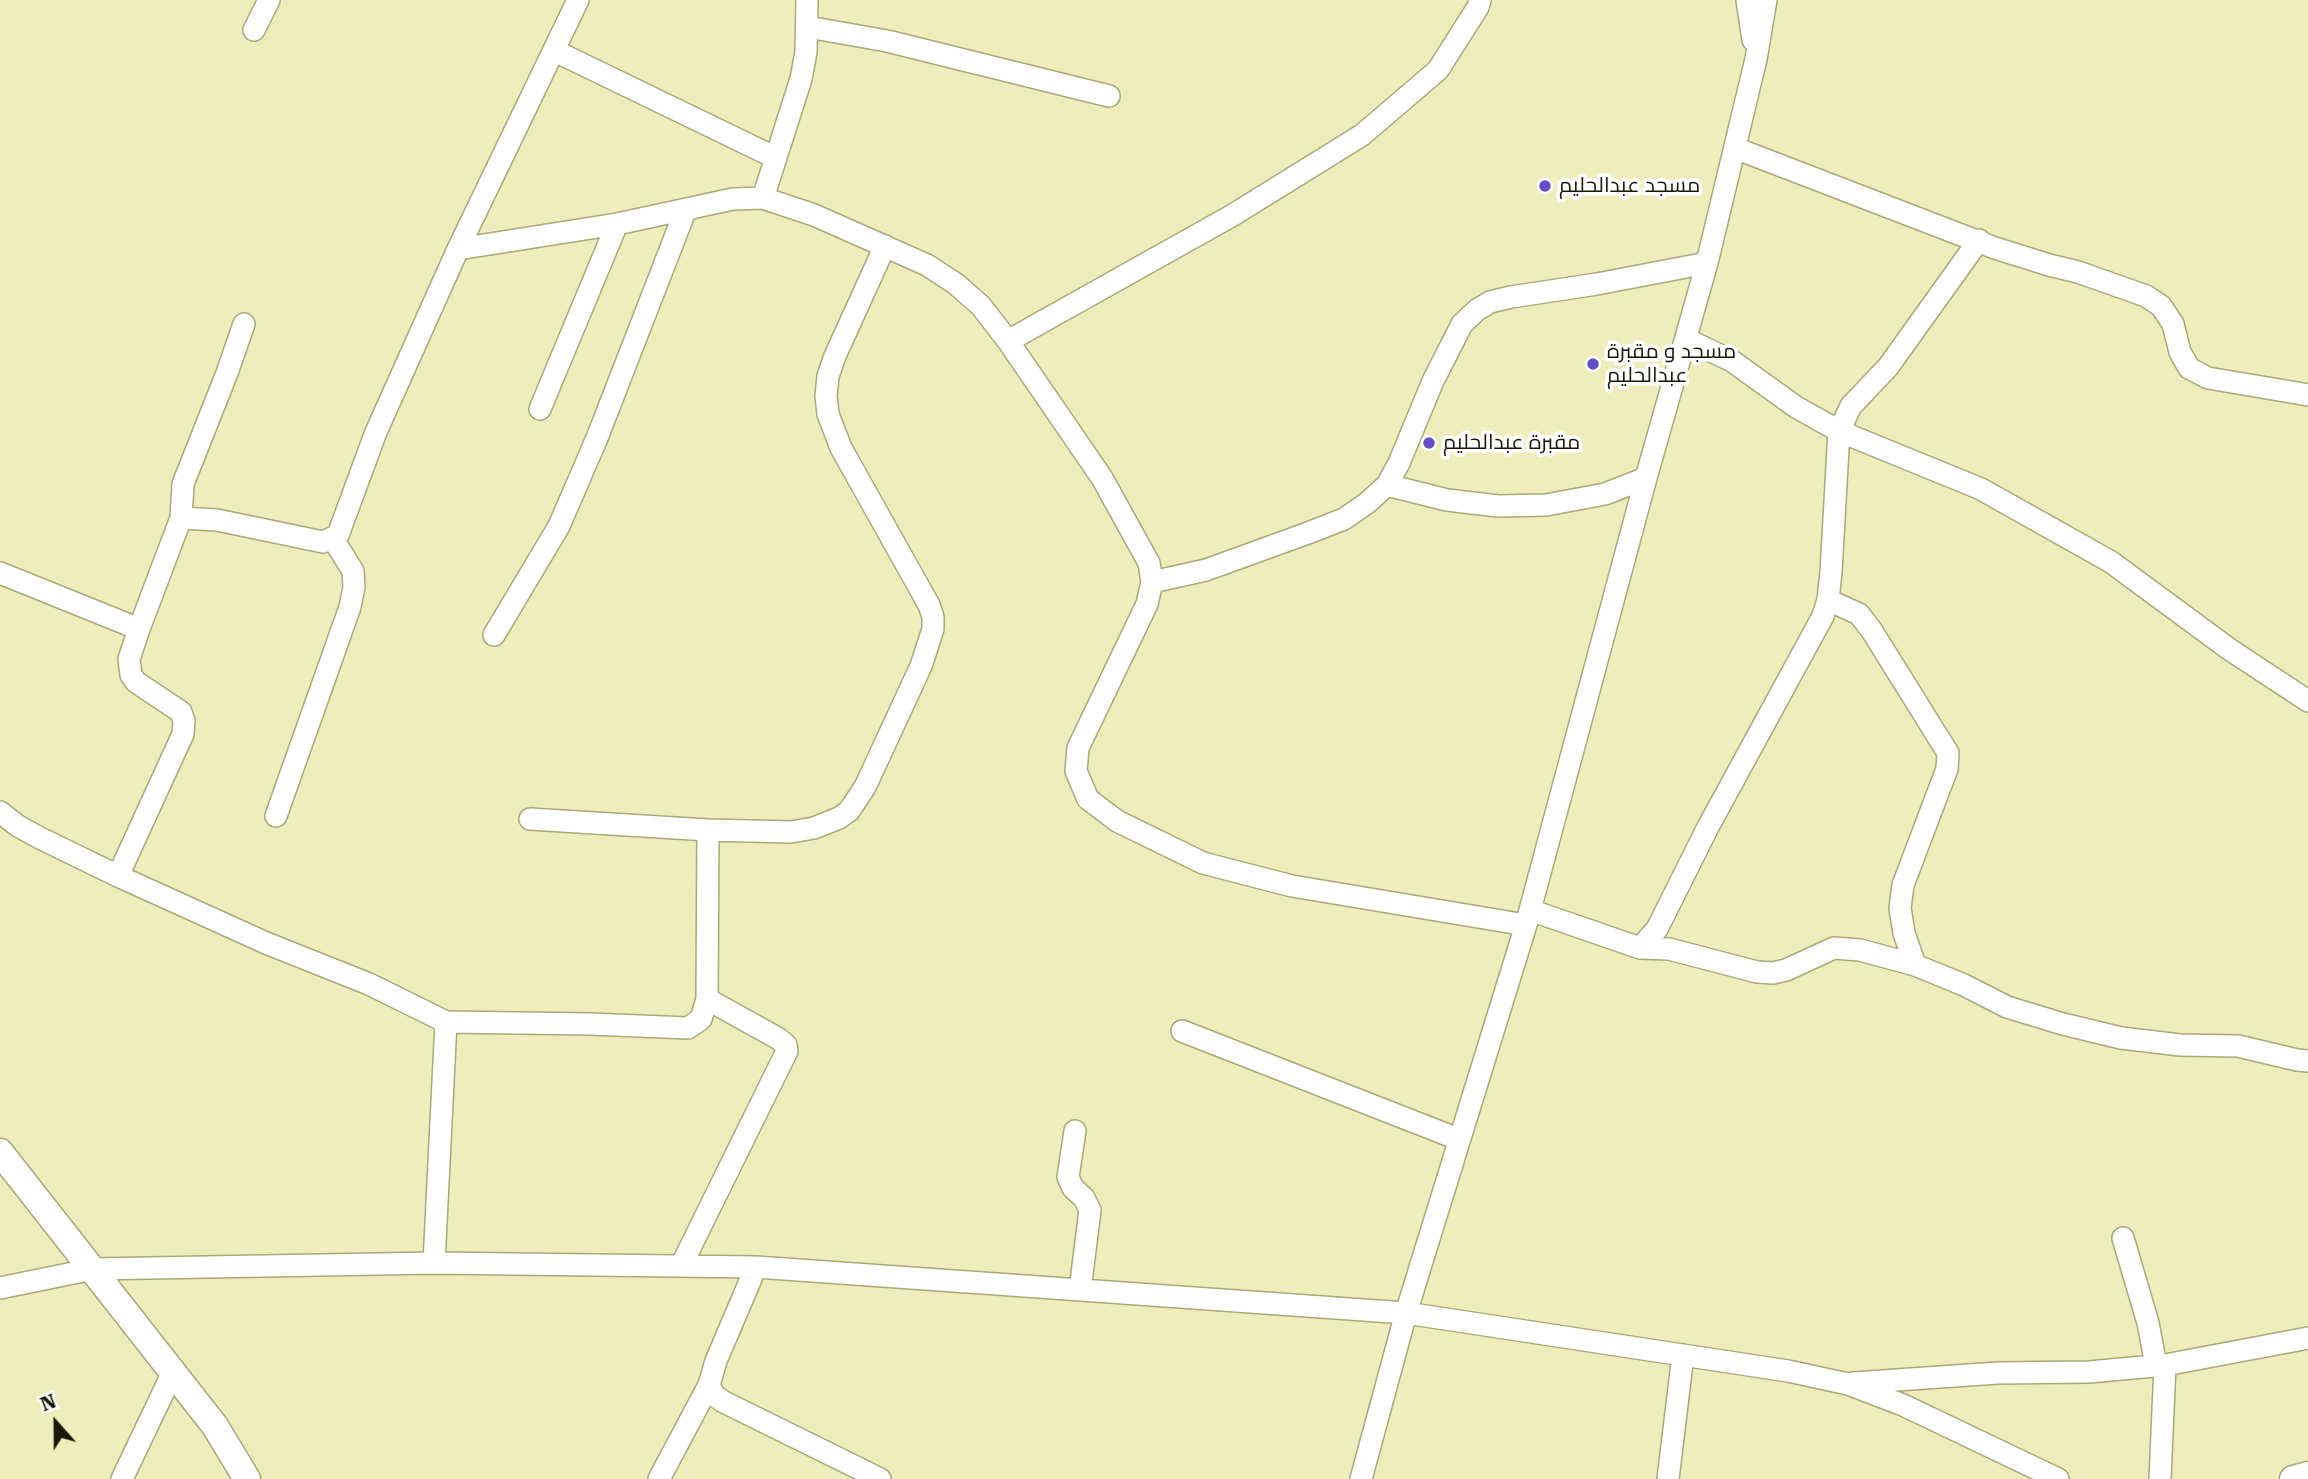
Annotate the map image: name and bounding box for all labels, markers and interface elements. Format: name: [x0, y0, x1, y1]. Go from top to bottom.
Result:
place label: مسجد عبدالحليم: [1559, 173, 1700, 199]
marker: مسجد عبدالحليم: [1537, 178, 1553, 194]
place label: مسجد و مقبرة عبدالحليم: [1607, 339, 1736, 389]
marker: مسجد و مقبرة عبدالحليم: [1585, 356, 1601, 372]
place label: مقبرة عبدالحليم: [1443, 430, 1580, 456]
marker: مقبرة عبدالحليم: [1421, 435, 1437, 451]
north arrow: [21, 1388, 91, 1458]
text: N: [37, 1390, 59, 1416]

